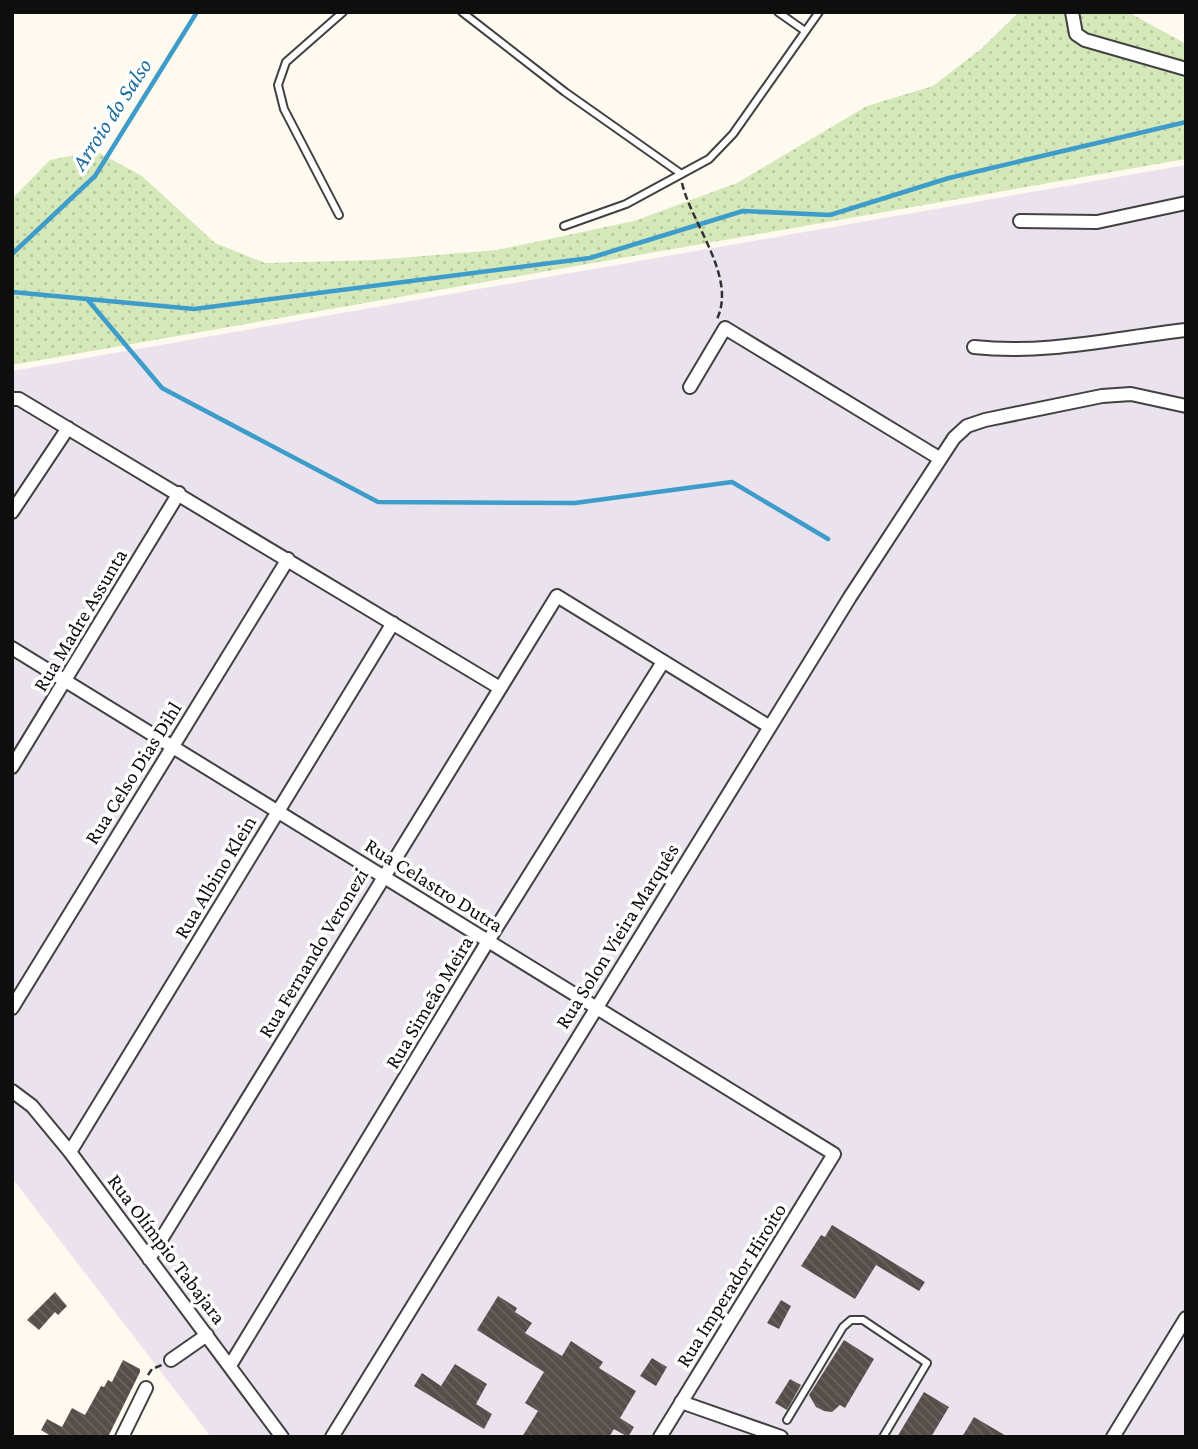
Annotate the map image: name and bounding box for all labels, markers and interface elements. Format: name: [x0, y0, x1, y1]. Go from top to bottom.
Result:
water label: Arroio do Salso: [65, 53, 157, 176]
street label: Rua Madre Assunta: [28, 544, 132, 696]
street label: Rua Celso Dias Dihl: [80, 697, 186, 849]
street label: Rua Albino Klein: [169, 811, 261, 943]
street label: Rua Celastro Dutra: [360, 833, 508, 937]
street label: Rua Solon Vieira Marquês: [550, 839, 684, 1033]
street label: Rua Fernando Veronezi: [253, 864, 373, 1042]
street label: Rua Simeão Meira: [380, 931, 478, 1073]
street label: Rua Olímpio Tabajara: [103, 1169, 231, 1329]
street label: Rua Imperador Hiroito: [671, 1199, 791, 1371]

